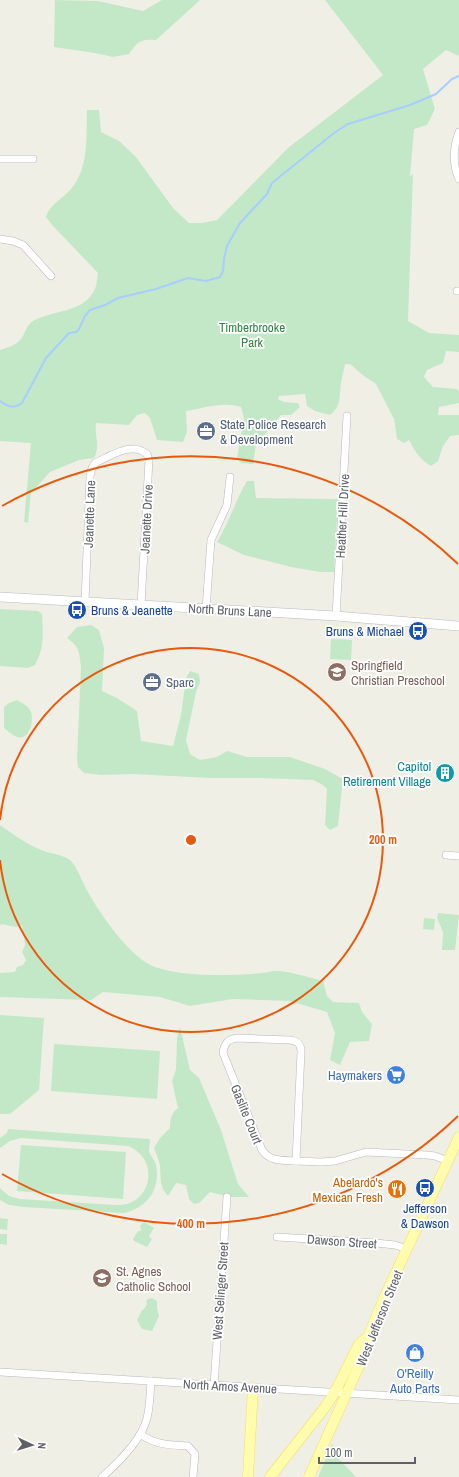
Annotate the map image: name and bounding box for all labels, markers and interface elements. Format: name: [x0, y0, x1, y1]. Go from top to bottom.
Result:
park label: Timberbrooke Park: [219, 319, 285, 351]
place label: State Police Research & Development: [220, 416, 326, 448]
office icon: State Police Research & Development: [195, 420, 217, 442]
street label: Heather Hill Drive: [332, 473, 353, 559]
street label: Jeanette Lane: [80, 480, 99, 548]
street label: Jeanette Drive: [136, 484, 157, 554]
bus stop icon: Bruns & Jeanette: [66, 599, 88, 621]
street label: North Bruns Lane: [188, 600, 272, 621]
place label: Bruns & Jeanette: [91, 602, 173, 619]
bus stop icon: Bruns & Michael: [407, 620, 429, 642]
place label: Bruns & Michael: [326, 623, 404, 640]
place label: Springfield Christian Preschool: [351, 657, 445, 689]
school or university icon: Springfield Christian Preschool: [326, 661, 348, 683]
office icon: Sparc: [141, 671, 163, 693]
place label: Sparc: [166, 674, 194, 691]
place label: Capitol Retirement Village: [343, 758, 431, 790]
building icon: Capitol Retirement Village: [434, 762, 456, 784]
text: 200 m: [369, 832, 397, 848]
centre of rings: [184, 833, 198, 847]
supermarket icon: Haymakers: [385, 1064, 407, 1086]
place label: Haymakers: [328, 1067, 382, 1084]
street label: Gaslite Court: [227, 1082, 266, 1147]
place label: Abelardo's Mexican Fresh: [313, 1174, 383, 1206]
bus stop icon: Jefferson & Dawson: [414, 1177, 436, 1199]
restaurant icon: Abelardo's Mexican Fresh: [386, 1178, 408, 1200]
place label: Jefferson & Dawson: [401, 1200, 449, 1232]
text: 400 m: [177, 1216, 205, 1232]
street label: Dawson Street: [306, 1231, 377, 1252]
street label: West Selinger Street: [209, 1241, 232, 1341]
place label: St. Agnes Catholic School: [116, 1263, 191, 1295]
school or university icon: St. Agnes Catholic School: [91, 1267, 113, 1289]
street label: West Jefferson Street: [352, 1268, 406, 1369]
shop icon: O'Reilly Auto Parts: [404, 1342, 426, 1364]
place label: O'Reilly Auto Parts: [389, 1365, 440, 1397]
street label: North Amos Avenue: [183, 1376, 277, 1397]
north arrow: [12, 1425, 52, 1465]
scale bar: [319, 1439, 415, 1465]
text: N: [35, 1442, 49, 1449]
text: 100 m: [325, 1445, 352, 1461]

